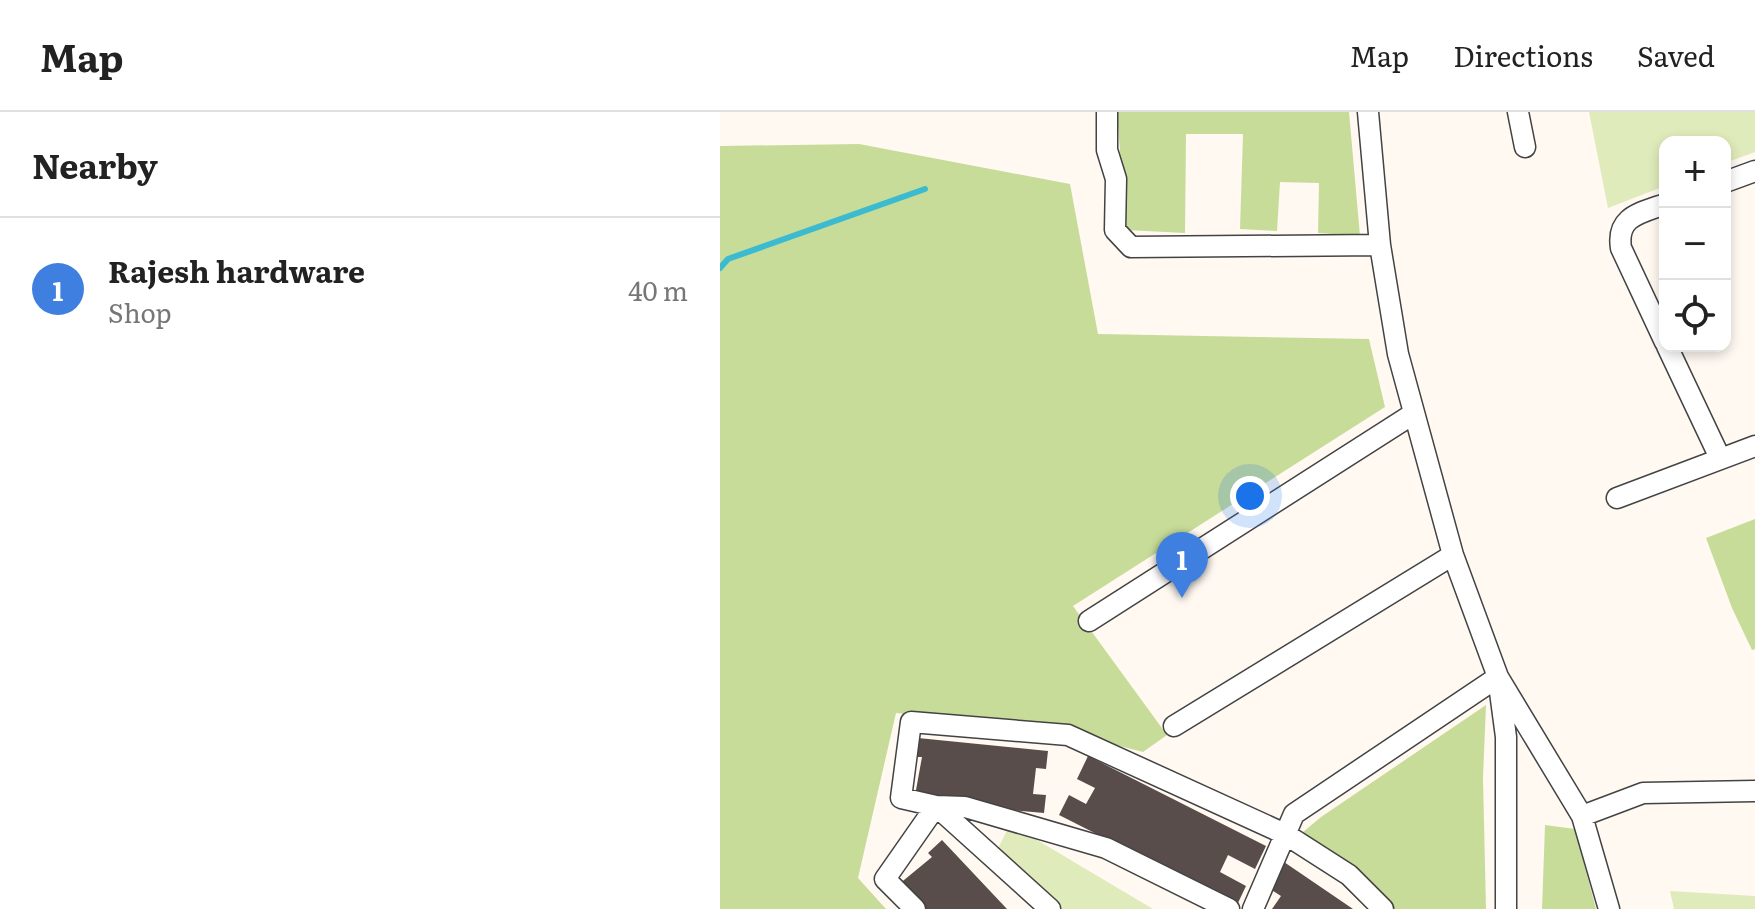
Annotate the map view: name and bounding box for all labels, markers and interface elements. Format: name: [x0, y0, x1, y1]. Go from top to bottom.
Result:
text: Map: [40, 27, 124, 84]
text: Map: [1350, 34, 1409, 76]
text: Directions: [1453, 34, 1593, 76]
text: Saved: [1637, 34, 1715, 76]
map controls: [1659, 136, 1731, 352]
button: +: [1659, 136, 1731, 208]
text: Nearby: [32, 139, 158, 189]
button: −: [1659, 208, 1731, 280]
text: Rajesh hardware: [108, 248, 365, 292]
text: 1: [53, 270, 63, 309]
text: 40 m: [628, 270, 688, 309]
button: locate: [1659, 280, 1731, 352]
text: Shop: [108, 292, 172, 331]
your location: [1230, 476, 1270, 516]
pin: 1: [1156, 532, 1208, 598]

